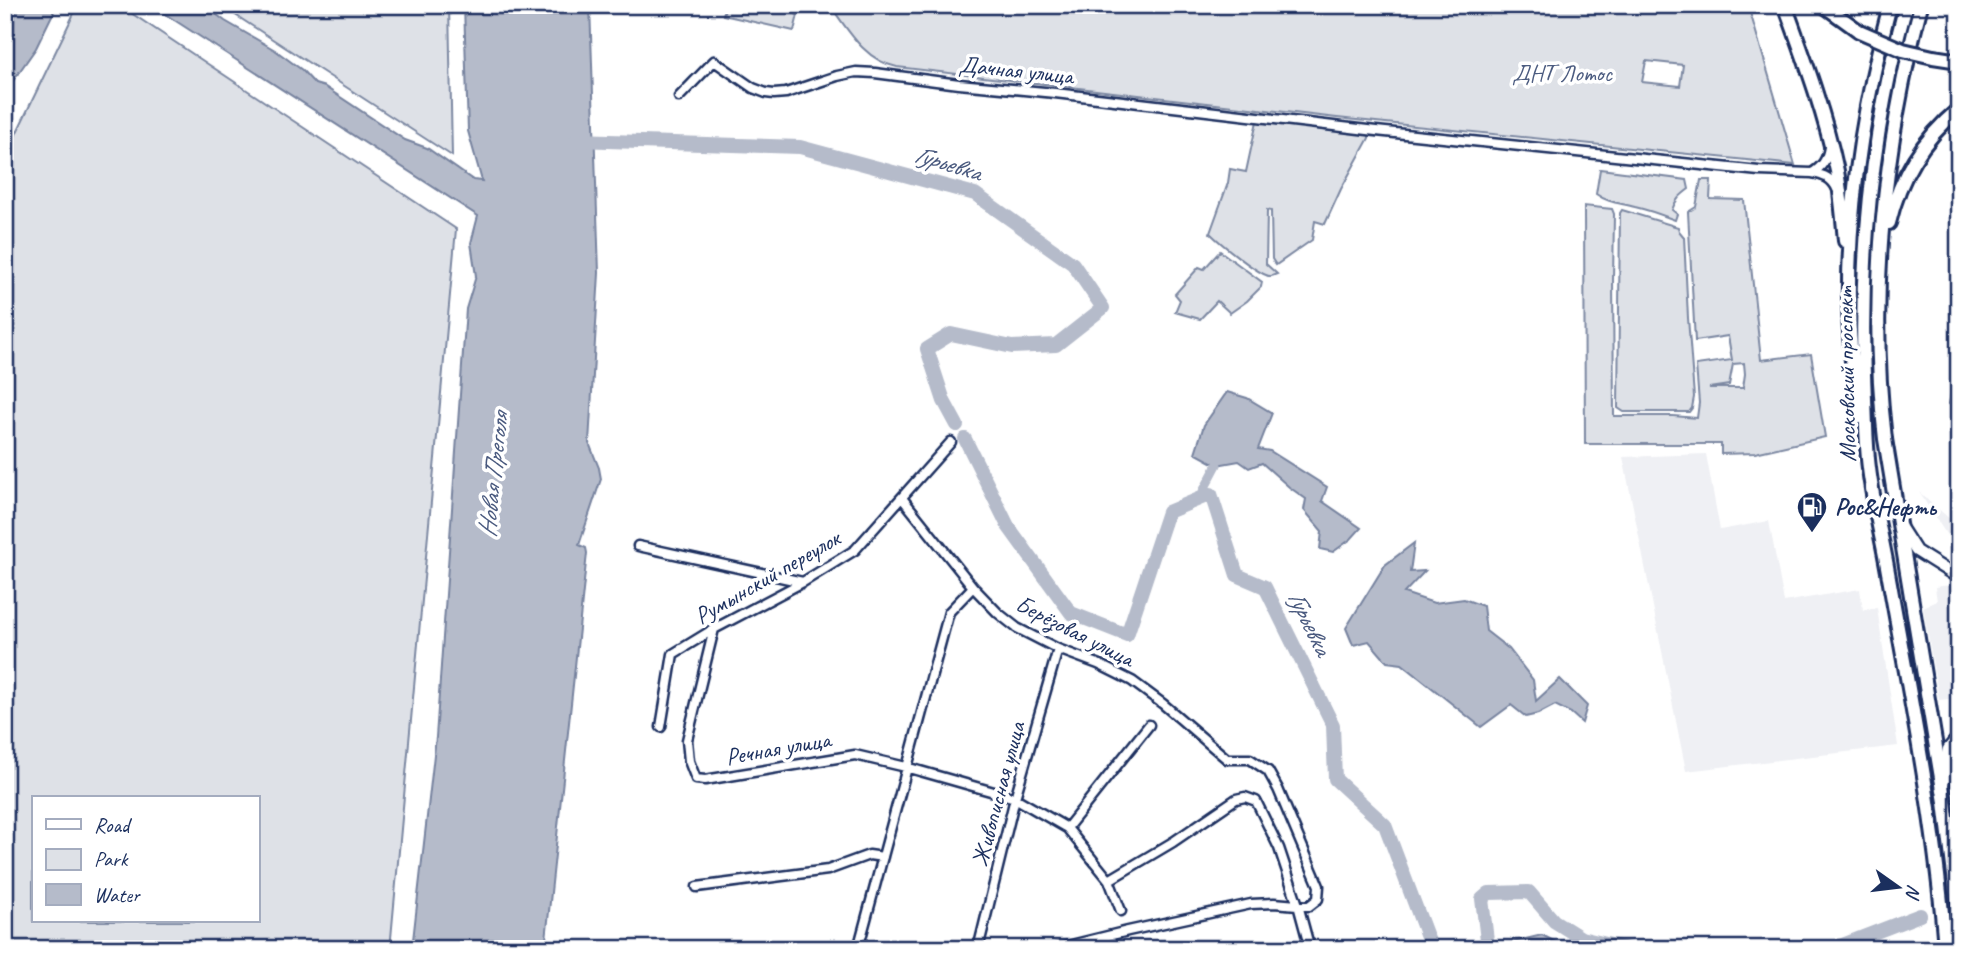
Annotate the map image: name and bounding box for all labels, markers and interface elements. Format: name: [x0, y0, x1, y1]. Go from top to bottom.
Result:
street label: Дачная улица: [957, 49, 1077, 91]
park label: ДНТ Лотос: [1512, 58, 1613, 88]
water label: Гурьевка: [911, 137, 988, 190]
street label: Московский проспект: [1829, 285, 1863, 462]
water label: Новая Преголя: [470, 407, 516, 539]
fuel station icon: Рос&Нефть: [1795, 490, 1829, 534]
place label: Рос&Нефть: [1835, 492, 1938, 522]
street label: Румынский переулок: [689, 522, 847, 631]
water label: Гурьевка: [1280, 585, 1341, 664]
street label: Берёзовая улица: [1010, 588, 1141, 675]
street label: Живописная улица: [964, 717, 1032, 869]
street label: Речная улица: [723, 724, 835, 772]
legend: [32, 796, 259, 922]
text: Road: [94, 812, 133, 838]
text: Park: [94, 846, 129, 872]
north arrow: [1862, 852, 1932, 922]
text: Water: [94, 882, 141, 908]
text: N: [1900, 882, 1927, 903]

